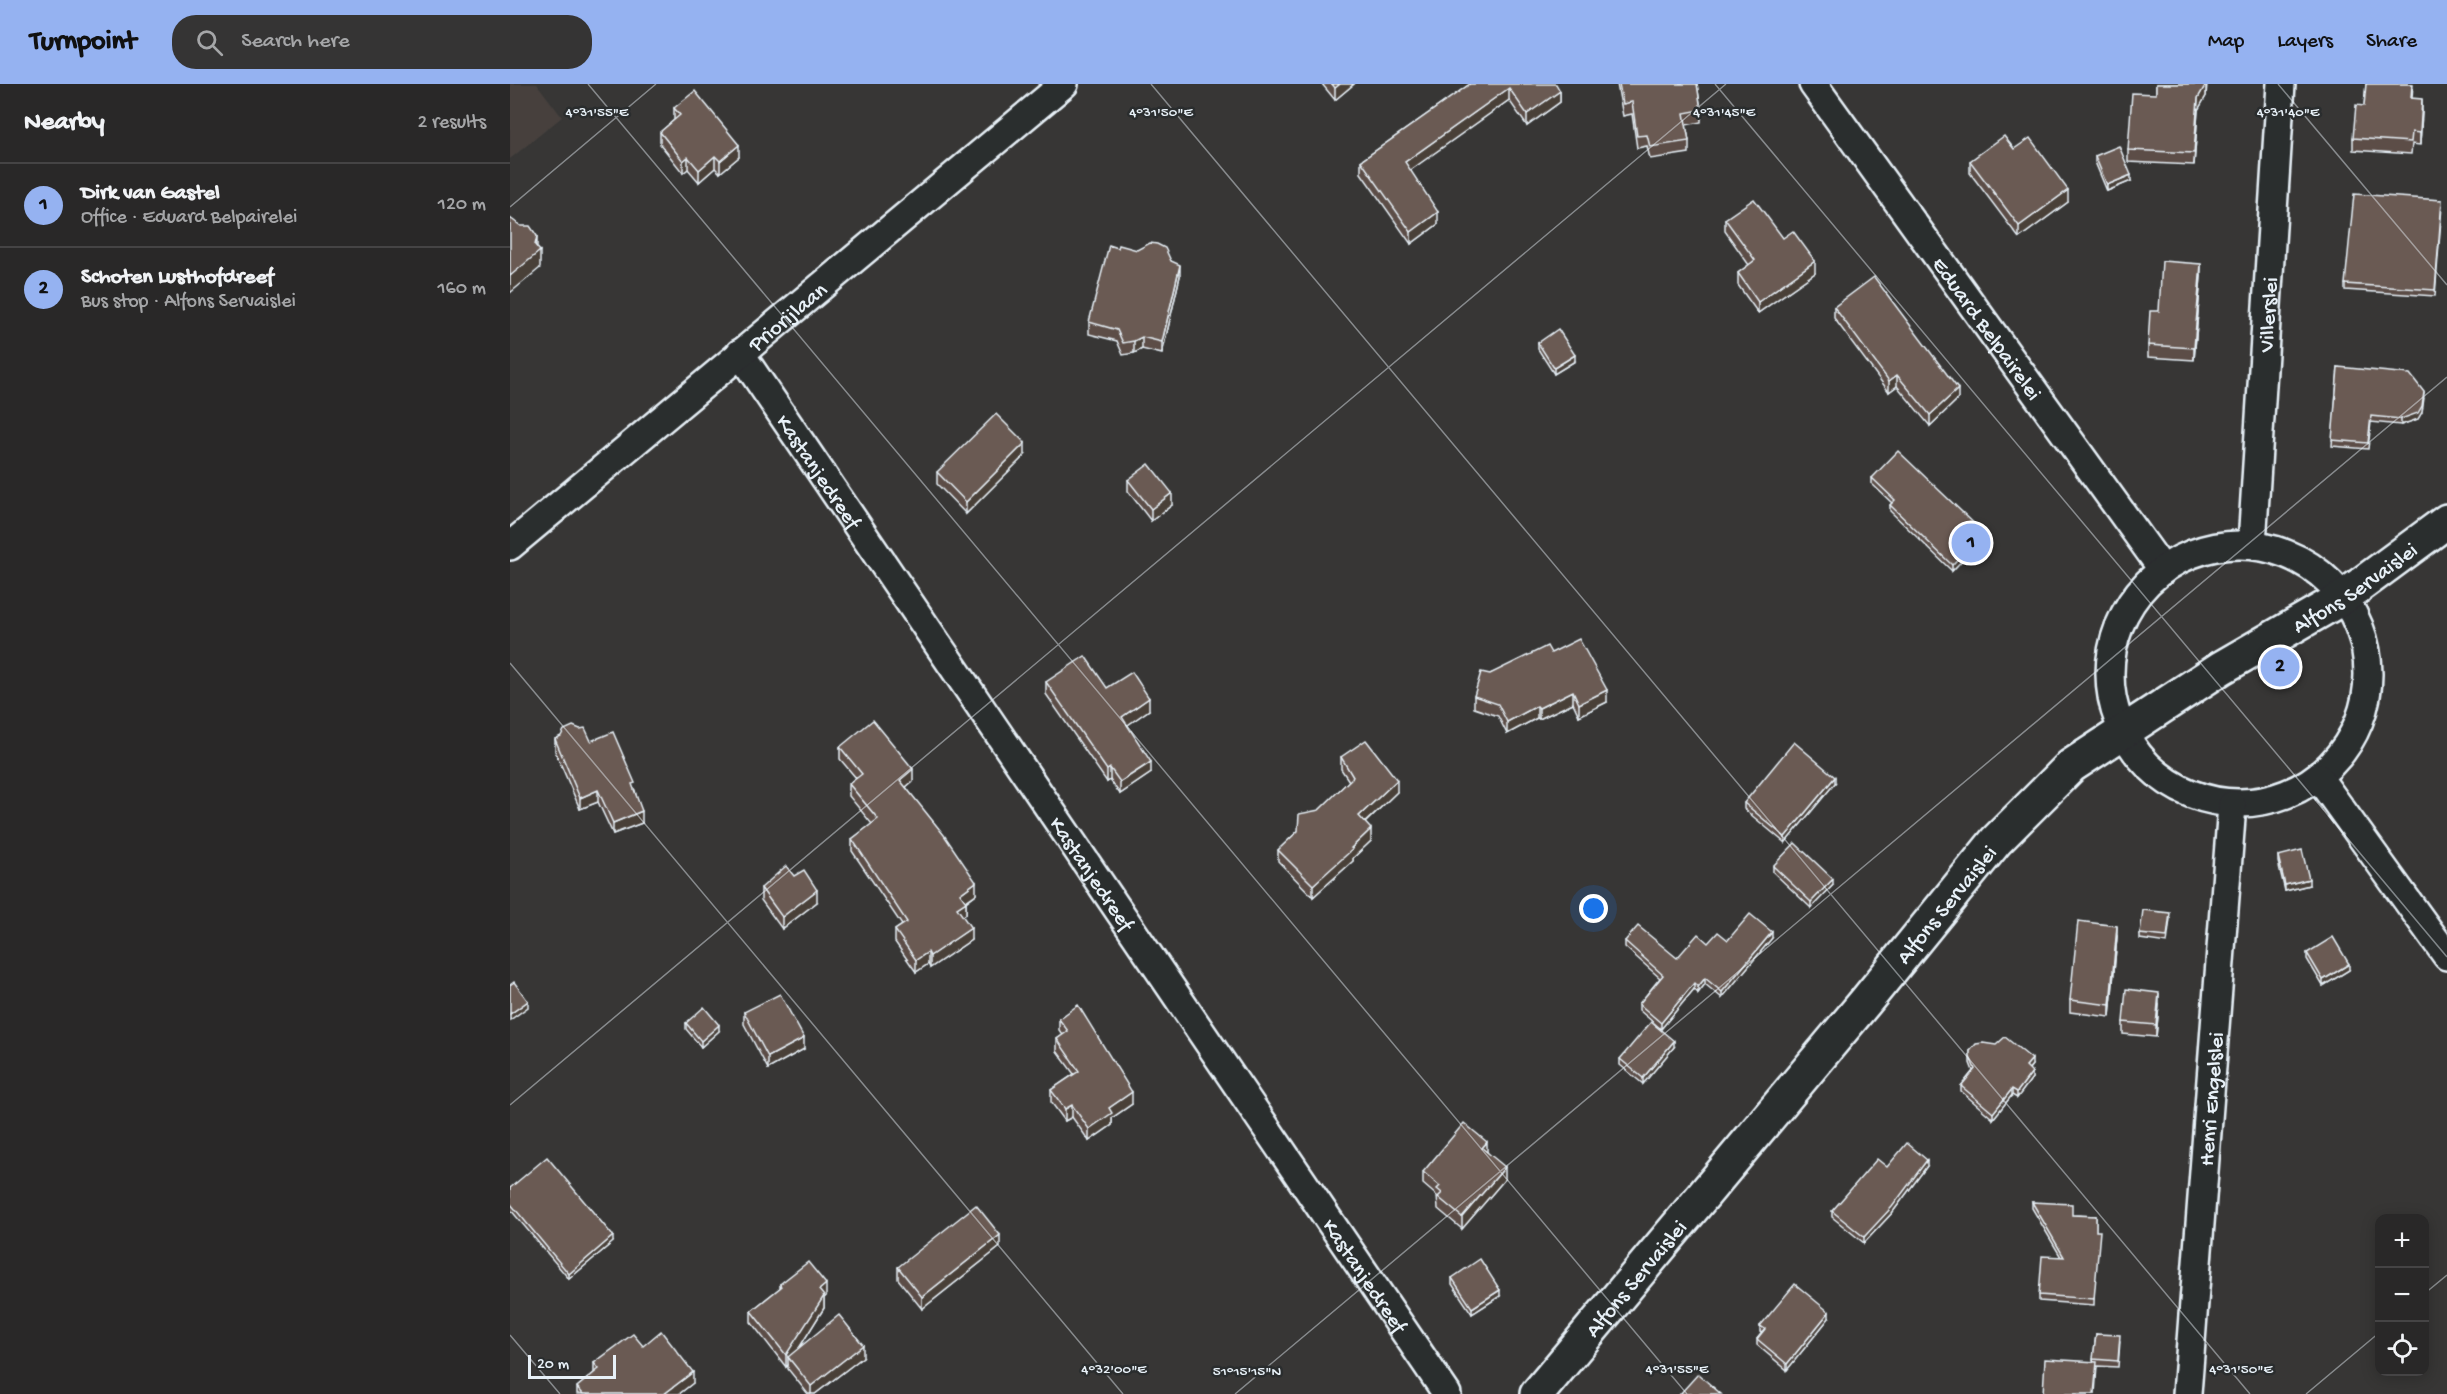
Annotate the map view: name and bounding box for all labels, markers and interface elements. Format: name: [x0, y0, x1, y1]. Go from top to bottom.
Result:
search box: [172, 15, 592, 69]
text: Turnpoint: [30, 26, 136, 59]
icon: search: [193, 26, 226, 59]
text: Search here: [241, 29, 350, 55]
text: Map: [2208, 30, 2244, 55]
text: Layers: [2277, 30, 2333, 55]
text: Share: [2366, 30, 2417, 55]
text: 4°31'55"E: [566, 104, 629, 122]
text: 4°31'50"E: [1129, 104, 1193, 122]
text: 4°31'45"E: [1693, 104, 1756, 122]
text: 4°31'40"E: [2257, 104, 2320, 122]
text: Nearby: [24, 108, 105, 139]
text: 2 results: [417, 112, 486, 135]
text: Dirk van Gastel: [81, 181, 220, 207]
text: 1: [39, 194, 48, 217]
text: 120 m: [438, 194, 486, 217]
text: Office · Eduard Belpairelei: [81, 207, 297, 230]
street label: Eduard Belpairelei: [1925, 253, 2045, 407]
text: Schoten Lusthofdreef: [81, 265, 273, 291]
street label: Villerslei: [2255, 276, 2286, 354]
text: 2: [39, 278, 48, 301]
text: 160 m: [437, 278, 486, 301]
street label: Priorijlaan: [744, 278, 834, 360]
text: Bus stop · Alfons Servaislei: [81, 291, 296, 314]
street label: Kastanjedreef: [769, 411, 866, 536]
pin: 1: [1952, 520, 1990, 566]
street label: Alfons Servaislei: [2289, 538, 2424, 641]
pin: 2: [2260, 644, 2300, 690]
street label: Kastanjedreef: [1042, 813, 1139, 939]
street label: Alfons Servaislei: [1892, 842, 2004, 971]
your location: [1579, 894, 1608, 923]
street label: Henri Engelslei: [2195, 1031, 2232, 1167]
map controls: [2375, 1214, 2429, 1376]
button: +: [2375, 1214, 2429, 1268]
street label: Kastanjedreef: [1315, 1215, 1412, 1341]
street label: Alfons Servaislei: [1581, 1216, 1694, 1344]
button: −: [2375, 1268, 2429, 1322]
button: locate: [2375, 1322, 2429, 1376]
scale bar: [528, 1352, 616, 1380]
text: 20 m: [537, 1356, 569, 1375]
text: 4°32'00"E: [1081, 1361, 1147, 1379]
text: 4°31'55"E: [1646, 1361, 1709, 1379]
text: 4°31'50"E: [2209, 1361, 2273, 1379]
text: 51°15'15"N: [1213, 1363, 1281, 1381]

